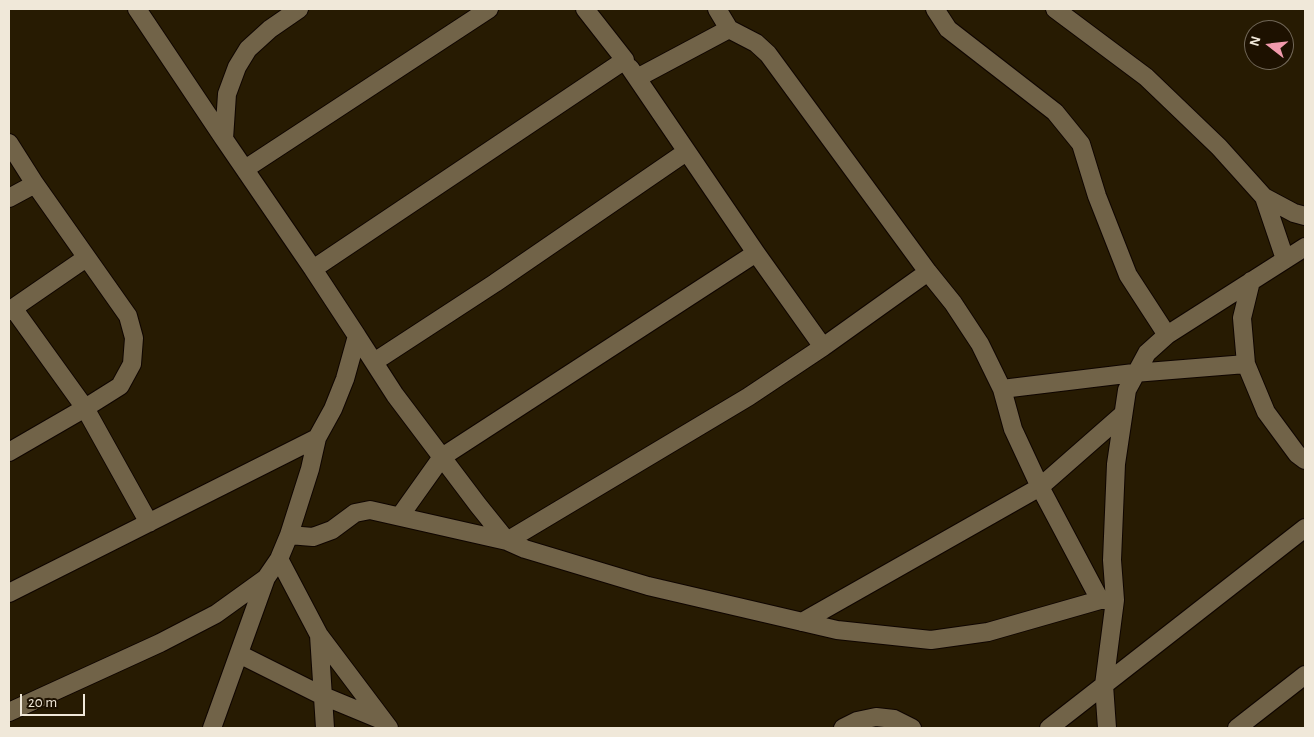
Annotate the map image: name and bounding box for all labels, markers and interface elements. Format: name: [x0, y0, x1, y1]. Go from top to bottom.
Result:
north arrow: [1244, 20, 1294, 70]
text: N: [1247, 35, 1264, 48]
scale bar: [22, 684, 88, 716]
text: 20 m: [28, 695, 57, 710]

